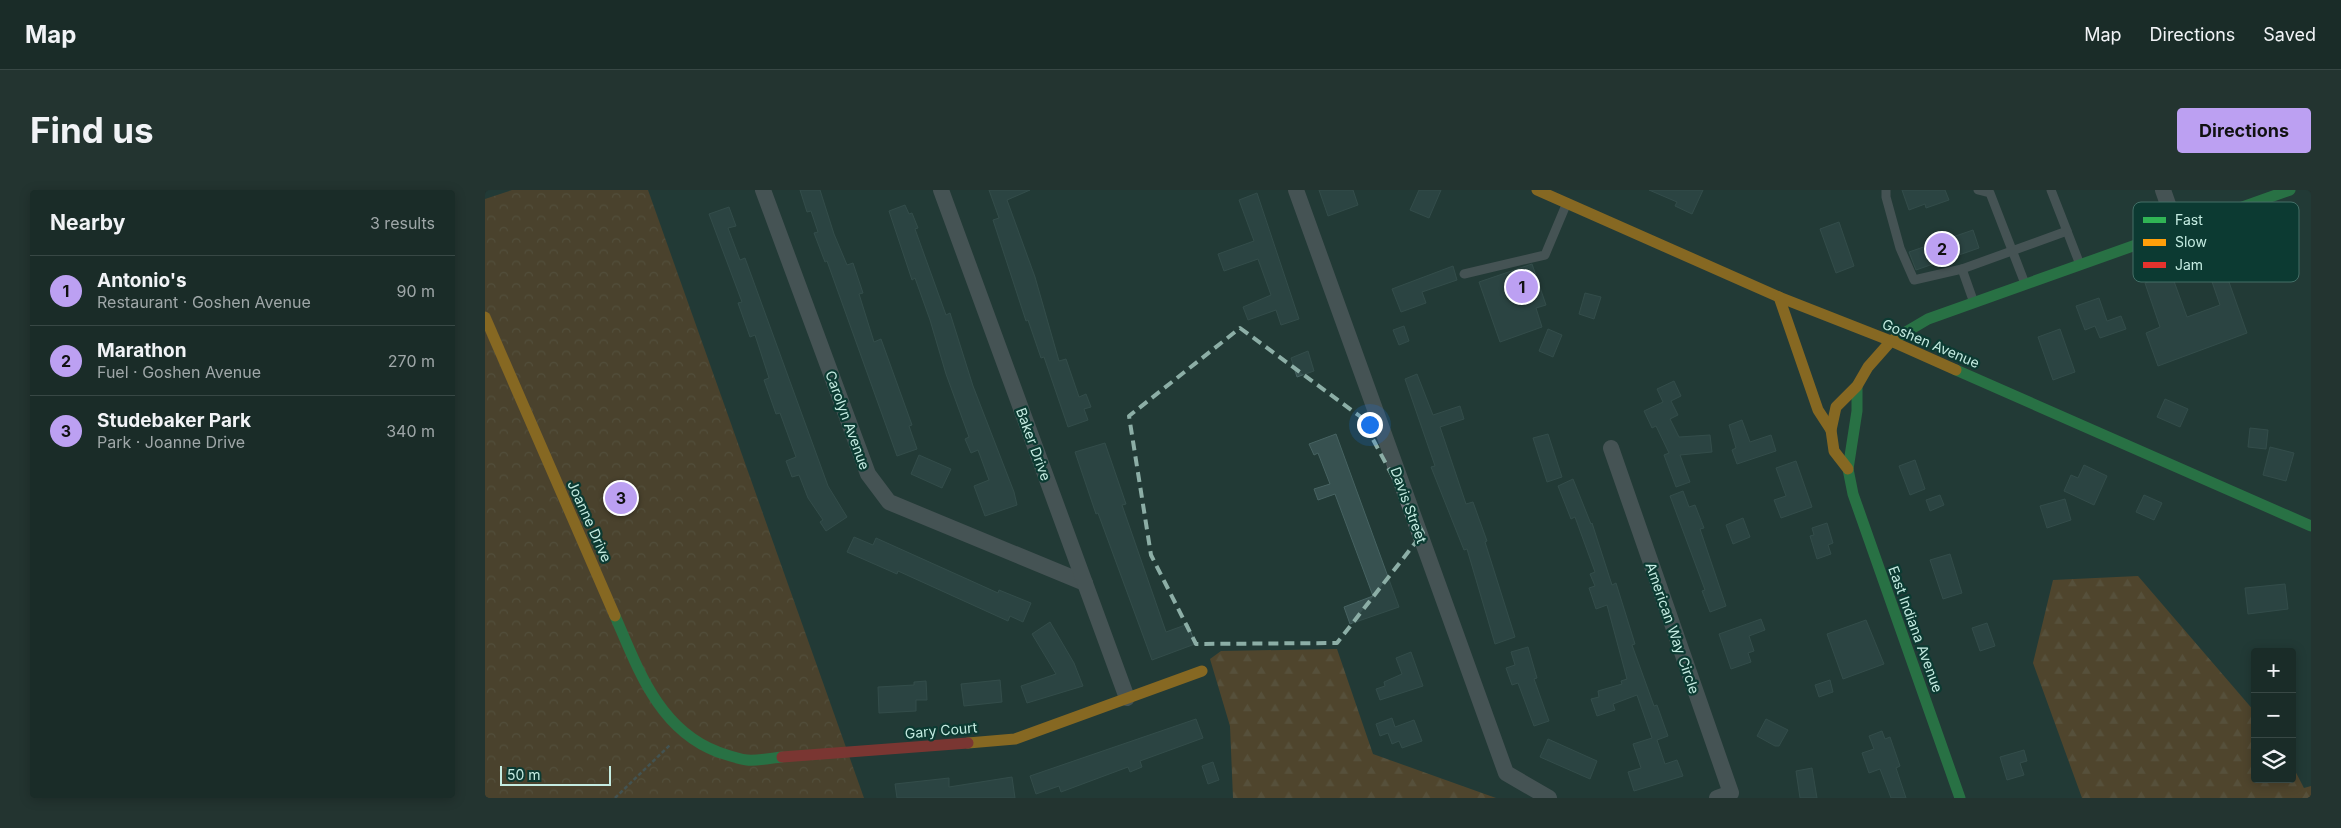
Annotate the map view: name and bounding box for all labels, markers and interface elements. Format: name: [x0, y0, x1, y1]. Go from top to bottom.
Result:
text: Map: [25, 20, 76, 49]
text: Map: [2084, 24, 2122, 45]
text: Directions: [2150, 24, 2235, 45]
text: Saved: [2263, 24, 2316, 45]
button: Directions: [2177, 108, 2311, 153]
text: Find us: [30, 109, 154, 151]
legend: [2133, 202, 2299, 282]
text: Nearby: [50, 210, 125, 235]
text: Fast: [2175, 211, 2203, 228]
text: 3 results: [370, 213, 435, 233]
pin: 2: [1926, 230, 1958, 268]
text: Slow: [2175, 233, 2207, 250]
text: Jam: [2175, 256, 2203, 273]
pin: 1: [1506, 268, 1538, 306]
text: Antonio's: [97, 269, 187, 292]
text: 1: [63, 281, 69, 301]
text: 90 m: [396, 281, 435, 301]
text: Restaurant · Goshen Avenue: [97, 292, 311, 312]
street label: Goshen Avenue: [1880, 315, 1982, 371]
text: Marathon: [97, 339, 187, 362]
text: 2: [61, 351, 71, 371]
text: 270 m: [388, 351, 435, 371]
text: Fuel · Goshen Avenue: [97, 362, 261, 382]
street label: Carolyn Avenue: [822, 368, 874, 472]
street label: Baker Drive: [1013, 405, 1055, 483]
text: Studebaker Park: [97, 409, 251, 432]
your location: [1357, 412, 1383, 438]
text: 3: [61, 421, 71, 441]
text: 340 m: [386, 421, 435, 441]
text: Park · Joanne Drive: [97, 432, 245, 452]
street label: Davis Street: [1387, 465, 1431, 546]
street label: Joanne Drive: [564, 477, 616, 565]
pin: 3: [605, 479, 637, 517]
street label: American Way Circle: [1643, 560, 1703, 696]
street label: East Indiana Avenue: [1885, 563, 1947, 695]
map controls: [2251, 648, 2296, 783]
button: +: [2251, 648, 2296, 693]
button: −: [2251, 693, 2296, 738]
street label: Gary Court: [904, 718, 978, 742]
button: layers: [2251, 738, 2296, 783]
scale bar: [500, 763, 611, 786]
text: 50 m: [507, 766, 541, 783]

